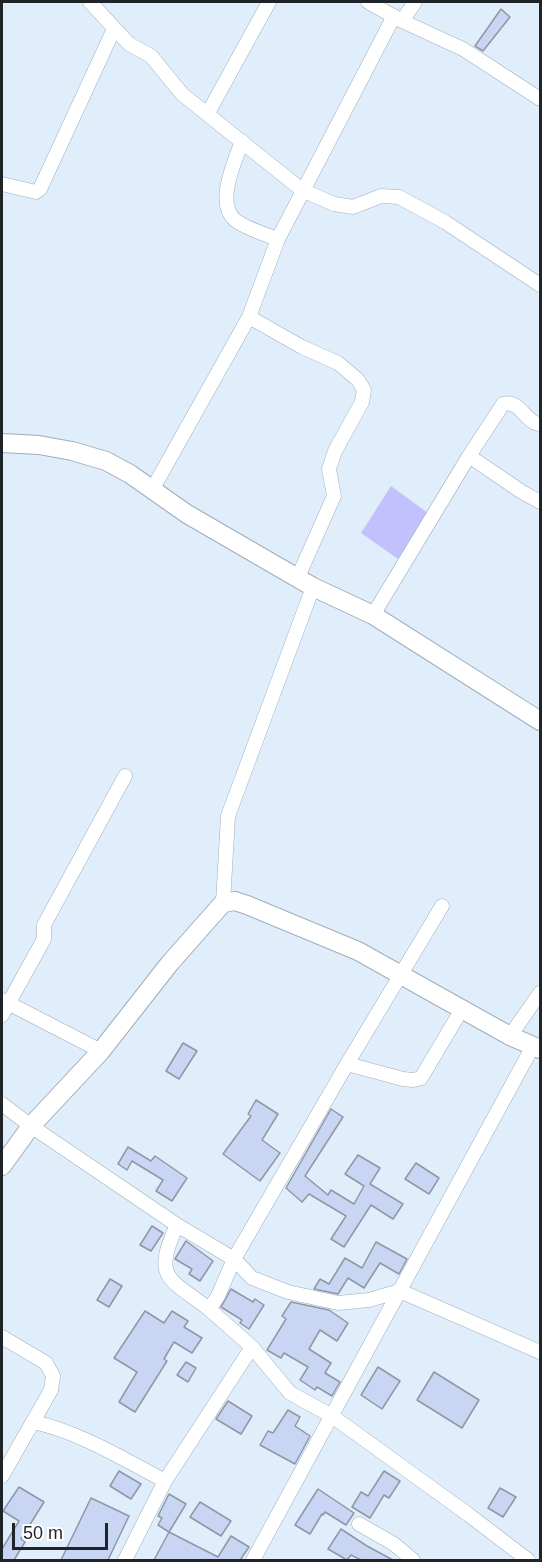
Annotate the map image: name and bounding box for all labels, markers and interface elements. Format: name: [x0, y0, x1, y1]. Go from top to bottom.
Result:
scale bar: [15, 1511, 111, 1549]
text: 50 m: [23, 1523, 63, 1543]

